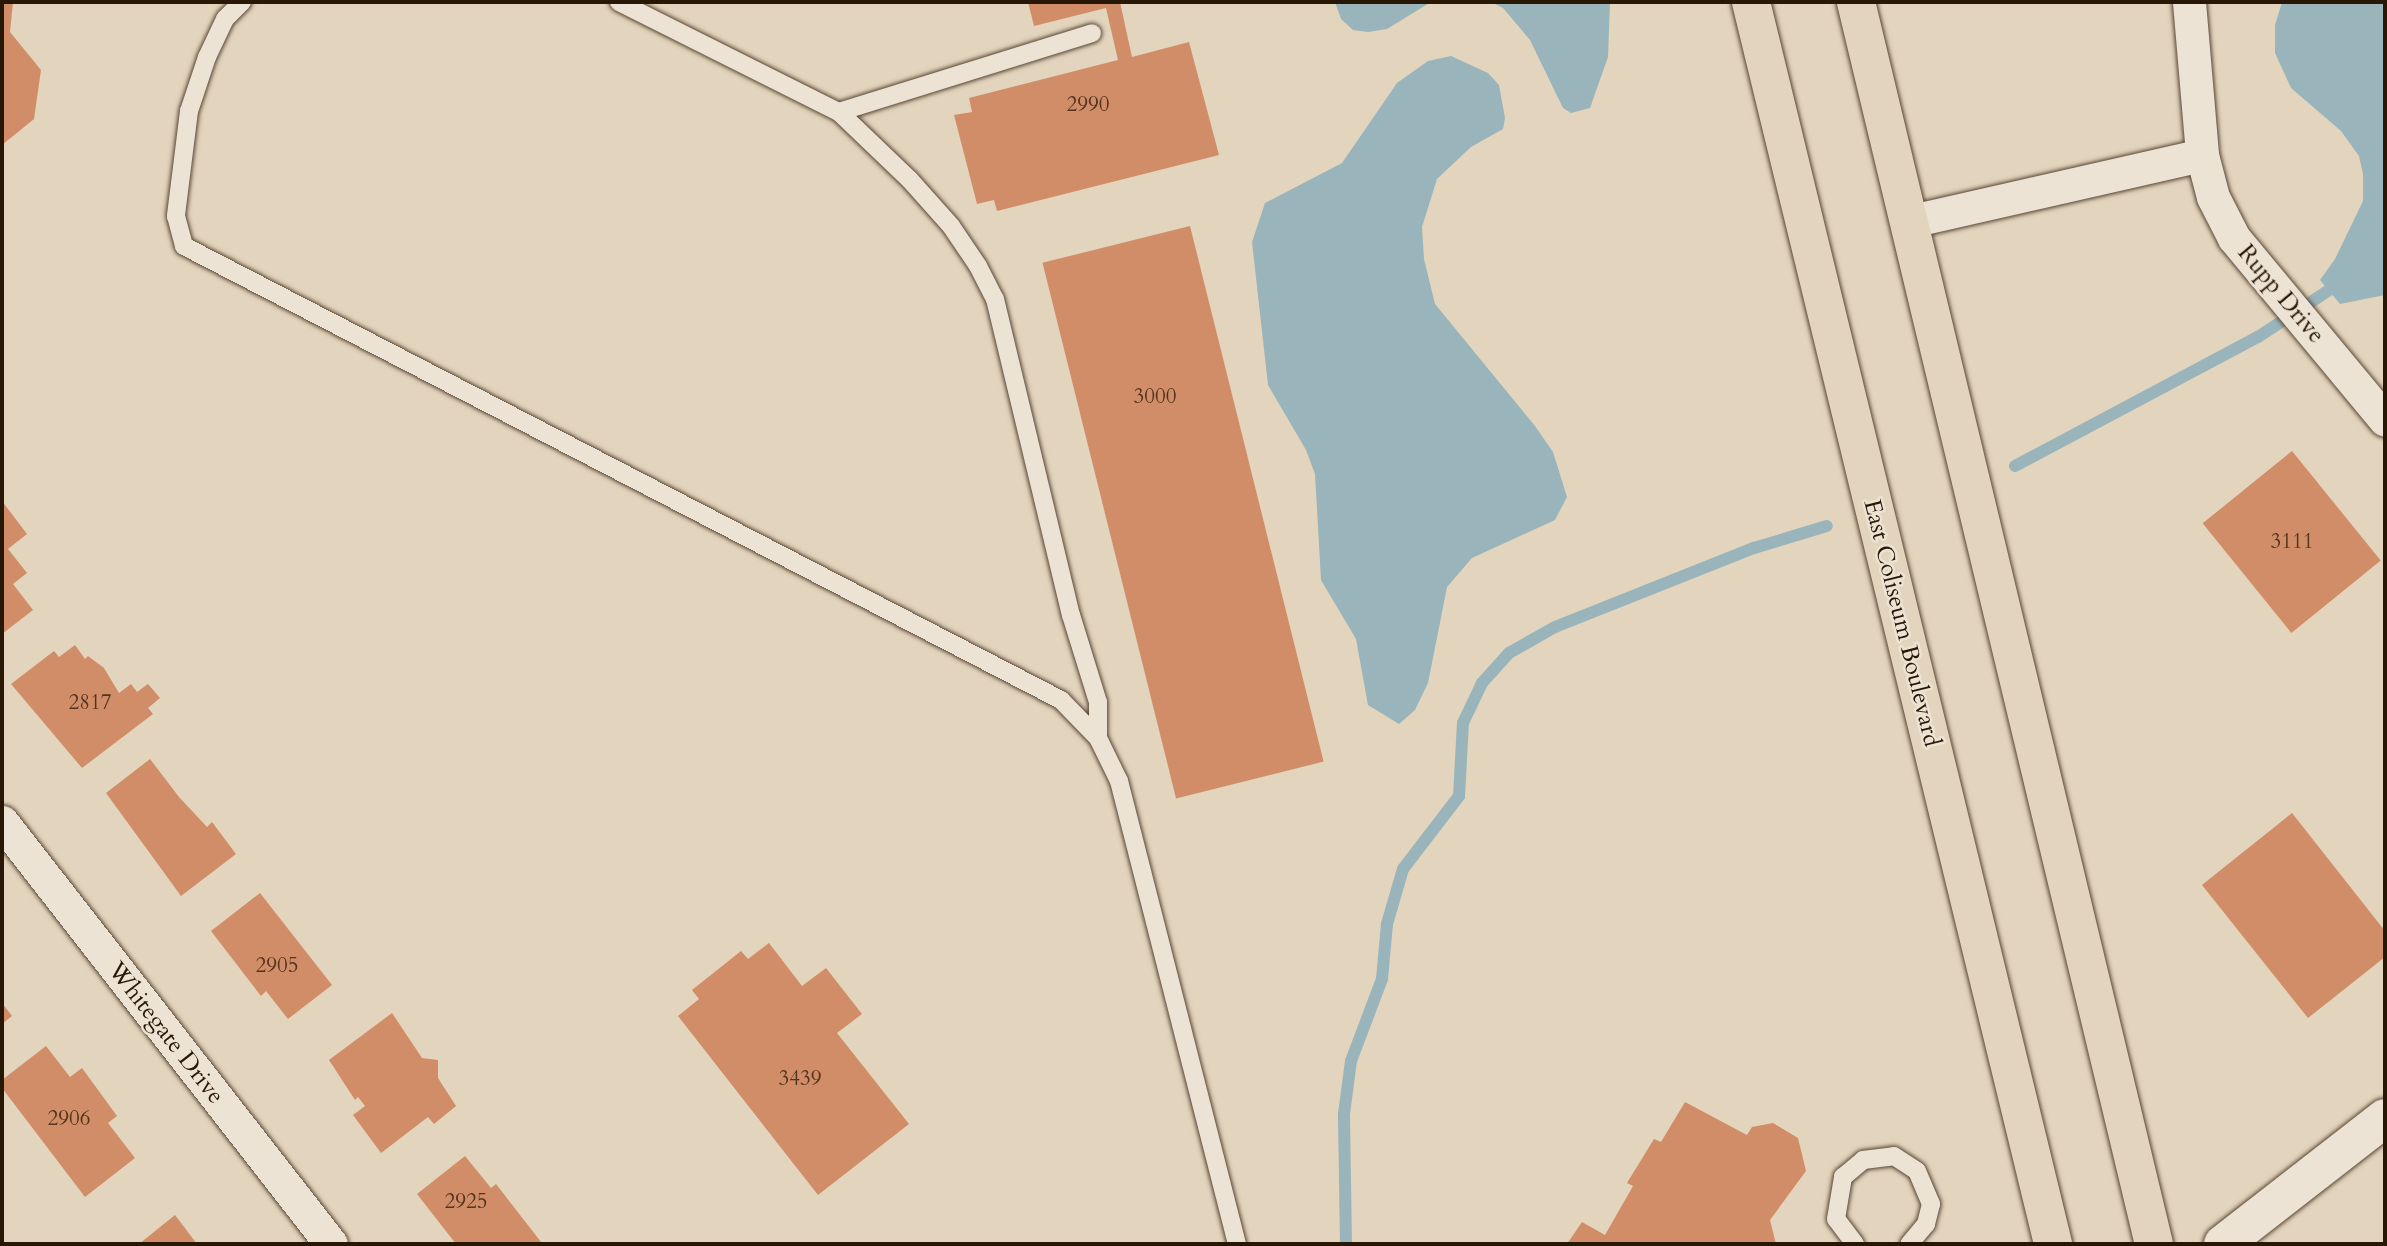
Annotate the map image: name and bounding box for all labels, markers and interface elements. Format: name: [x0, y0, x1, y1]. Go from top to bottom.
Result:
house number: 2990: [1066, 92, 1110, 118]
street label: Rupp Drive: [2231, 239, 2331, 349]
house number: 3000: [1133, 384, 1177, 410]
street label: East Coliseum Boulevard: [1857, 496, 1947, 750]
house number: 3111: [2270, 529, 2314, 555]
house number: 2817: [68, 690, 112, 716]
house number: 2905: [255, 953, 299, 979]
street label: Whitegate Drive: [102, 956, 230, 1110]
house number: 3439: [778, 1066, 822, 1092]
house number: 2906: [47, 1106, 91, 1132]
house number: 2925: [444, 1189, 488, 1215]

